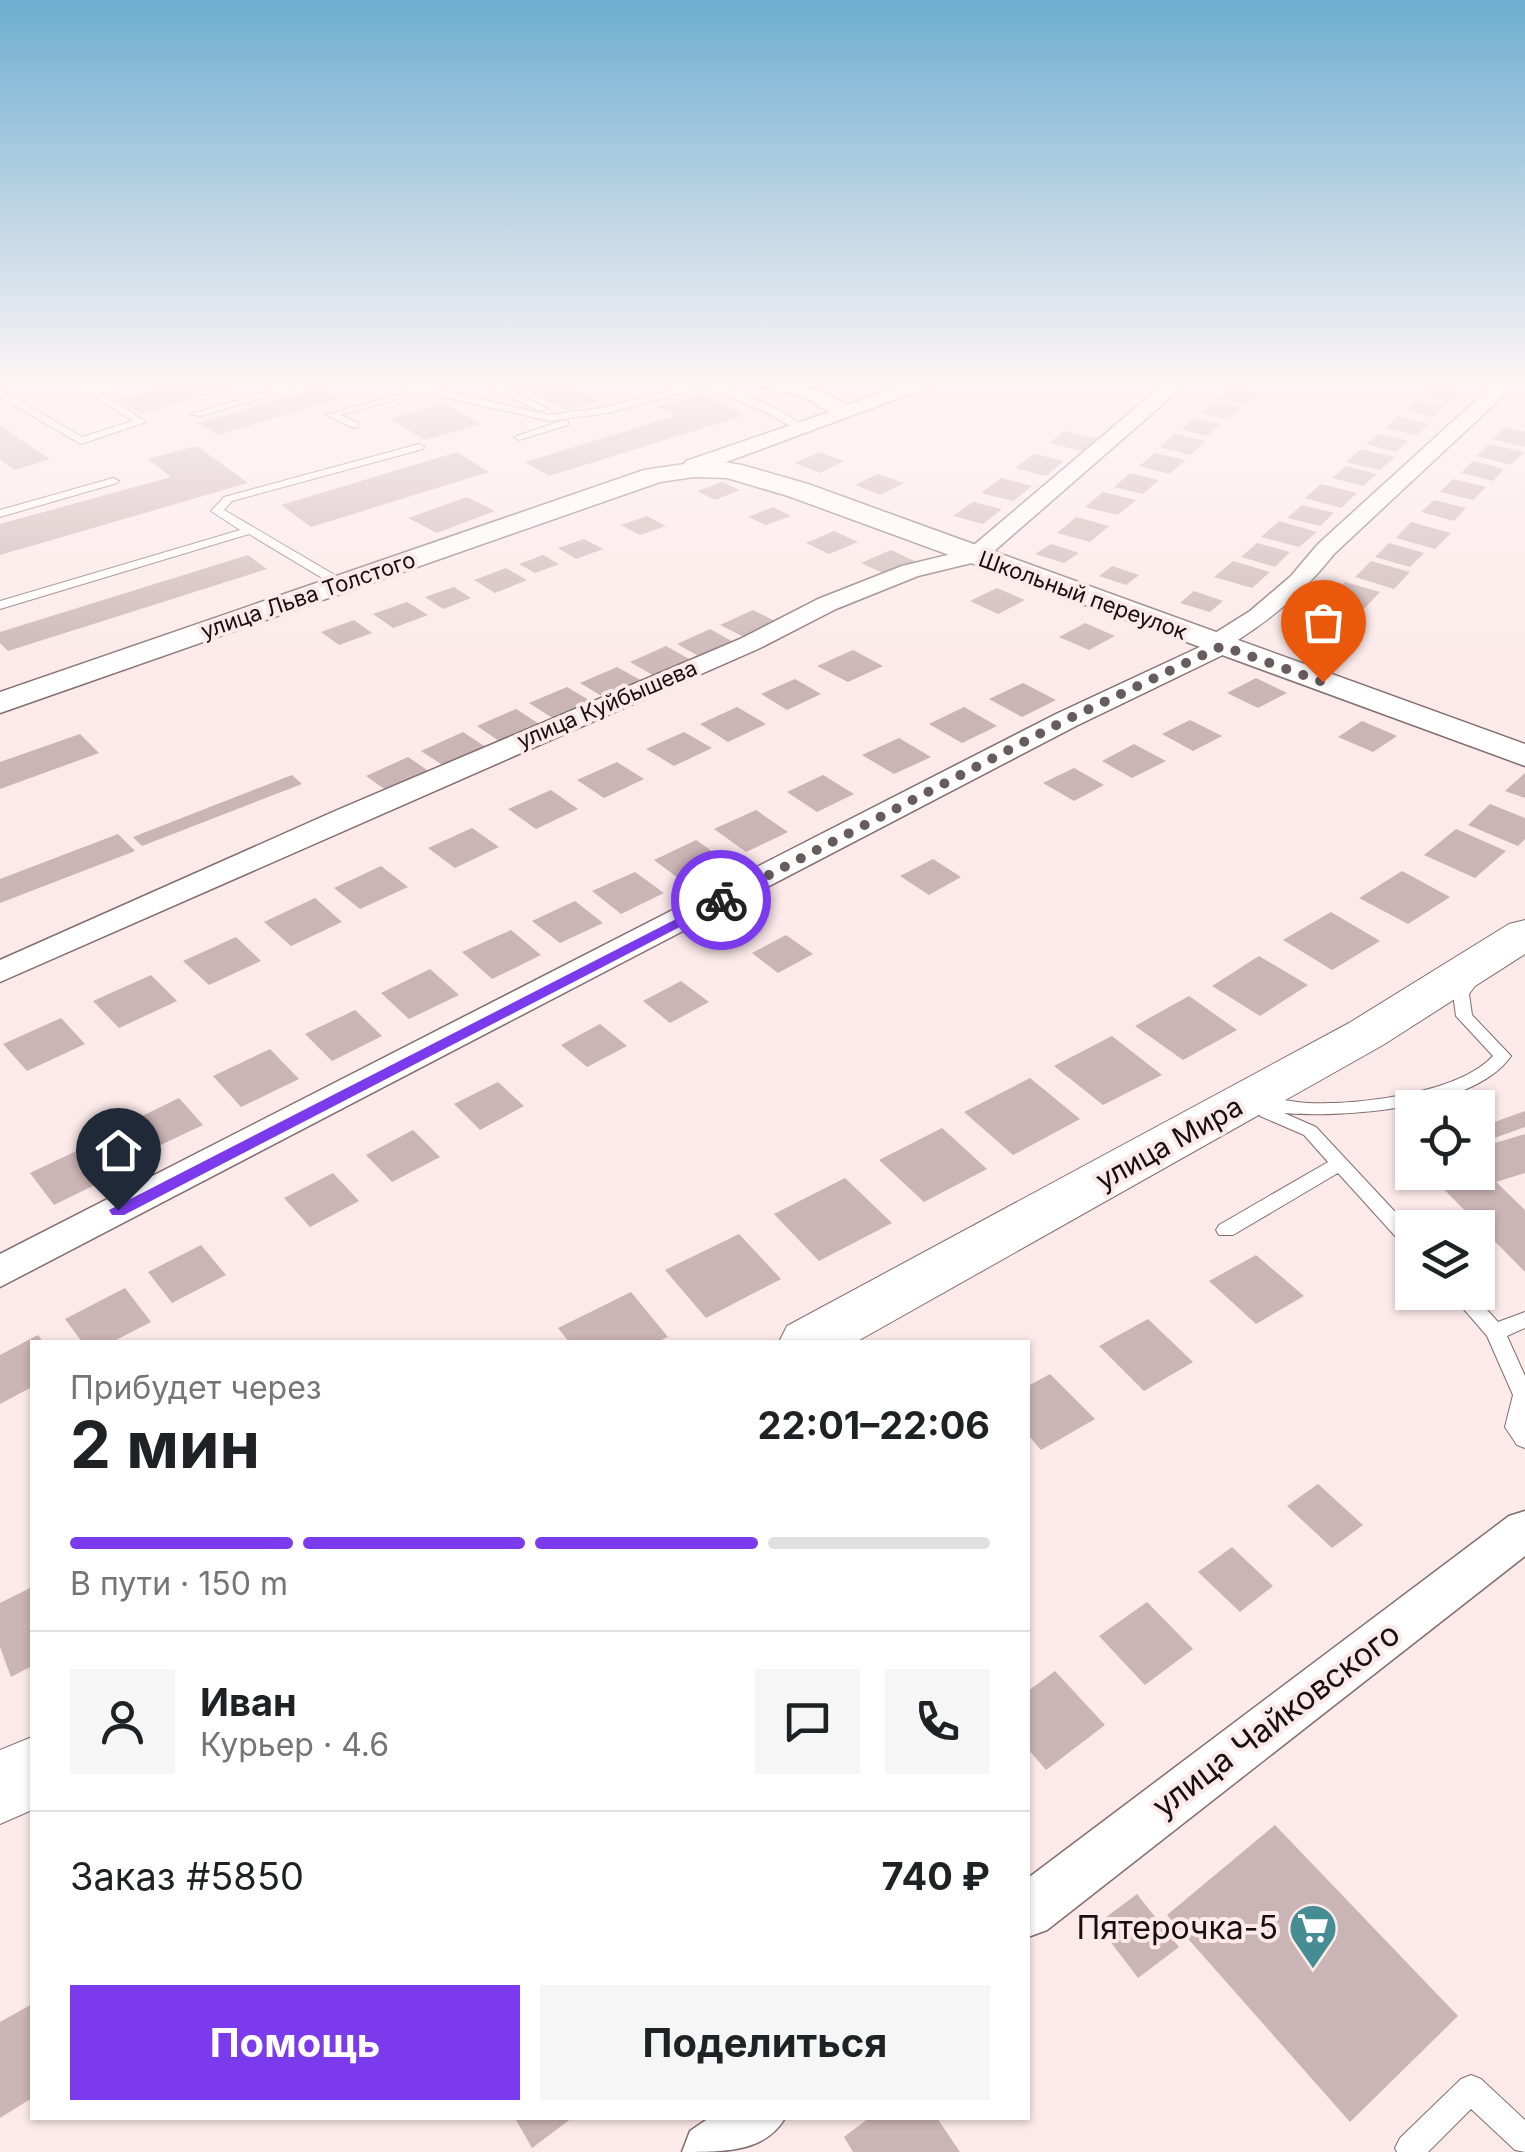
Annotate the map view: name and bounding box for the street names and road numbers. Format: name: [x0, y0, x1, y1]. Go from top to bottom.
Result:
street label: Школьный переулок: [975, 545, 1191, 645]
street label: улица Льва Толстого: [197, 546, 419, 644]
street label: улица Куйбышева: [513, 654, 701, 754]
street label: улица Мира: [1090, 1089, 1248, 1197]
street label: улица Чайковского: [1144, 1614, 1407, 1825]

